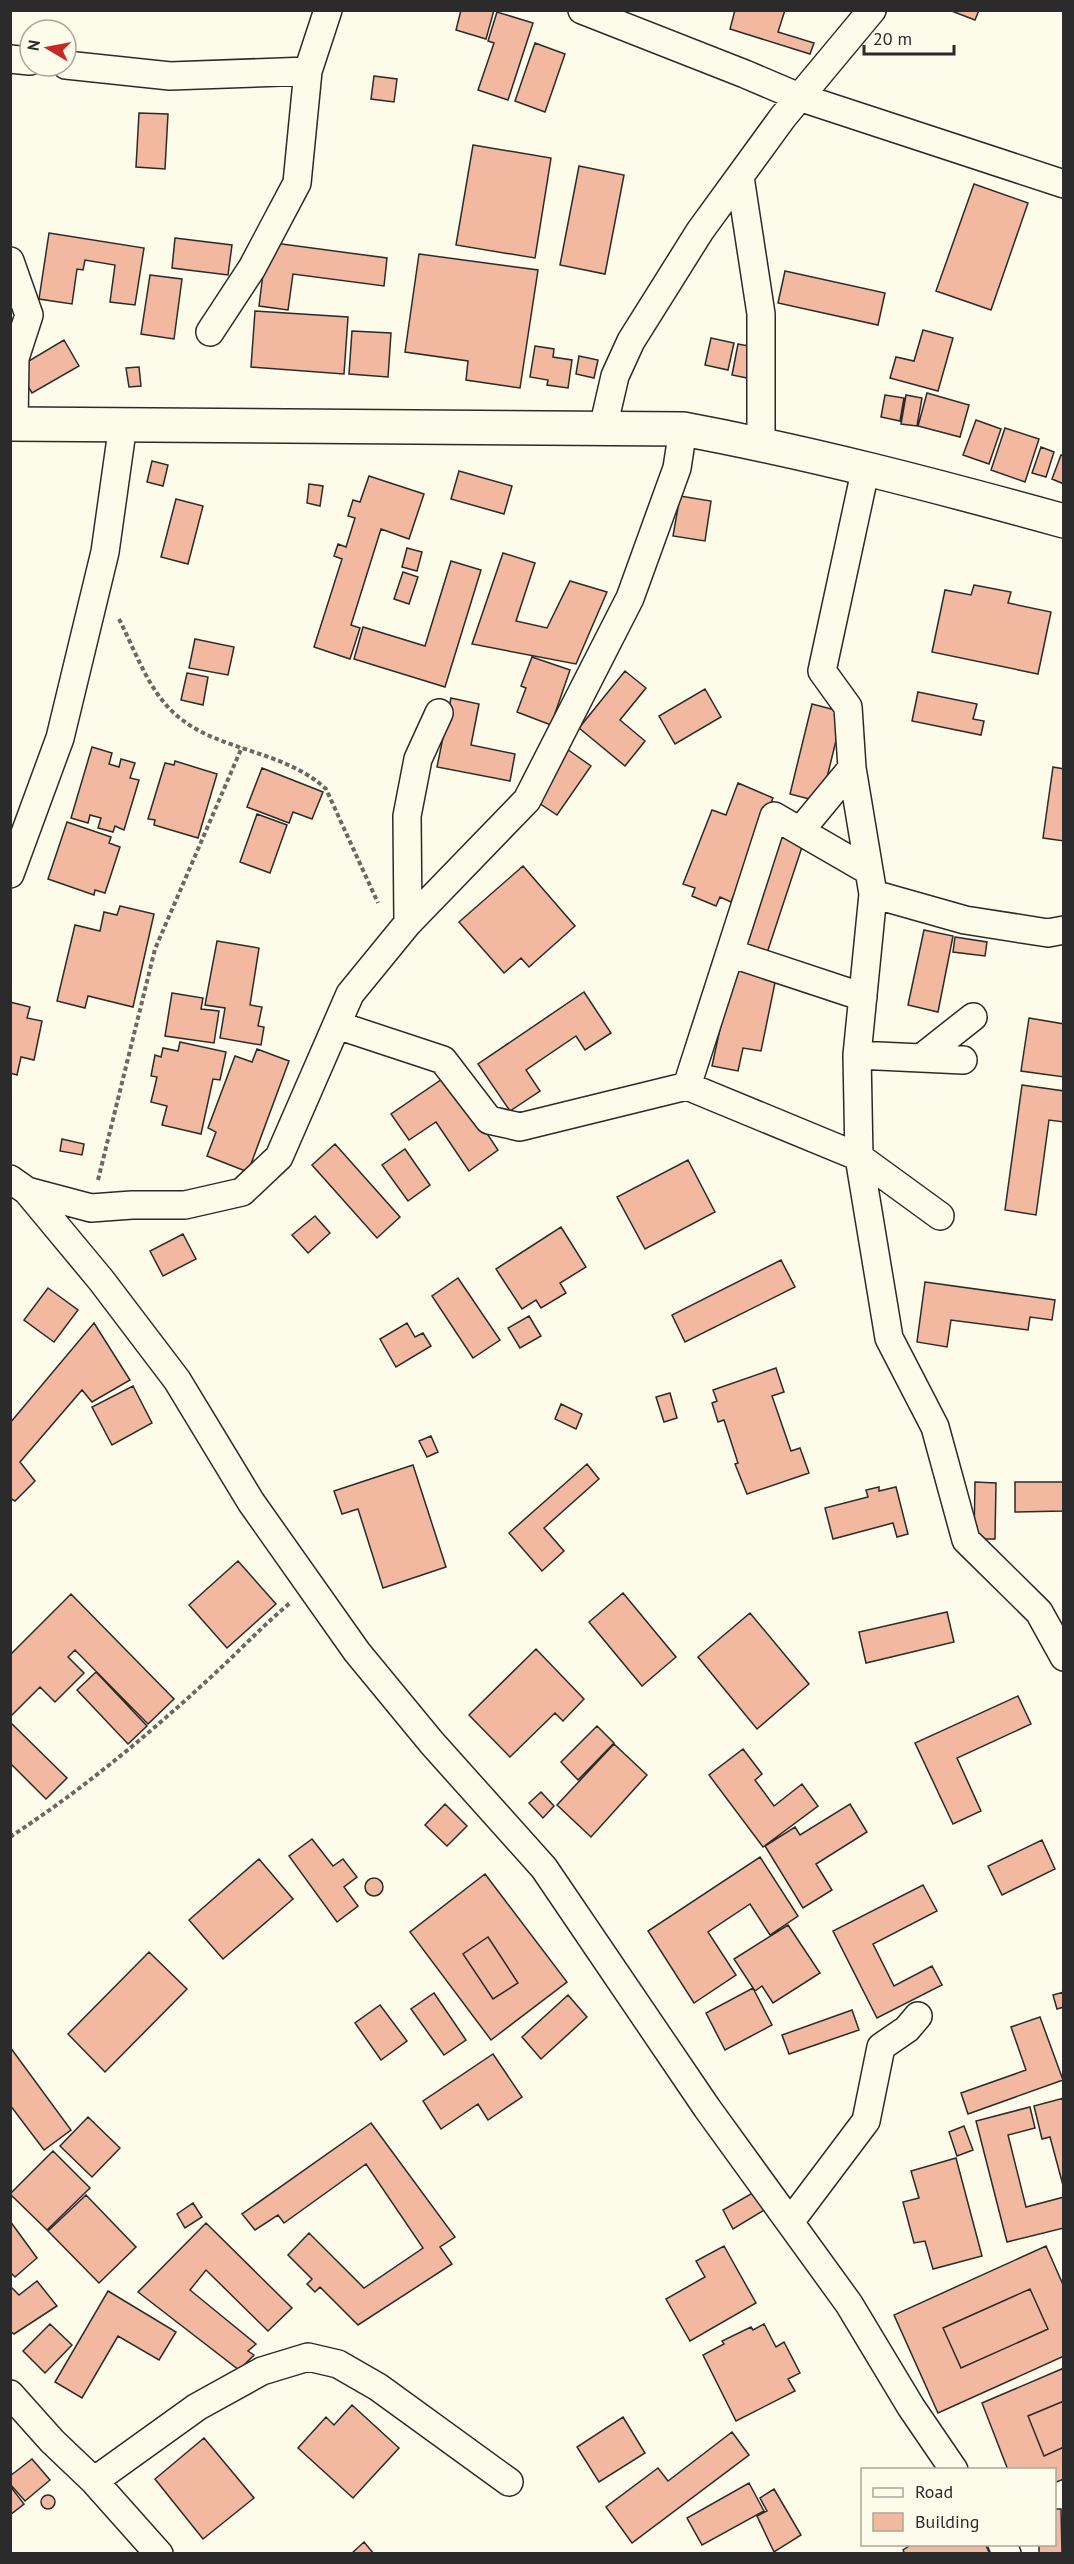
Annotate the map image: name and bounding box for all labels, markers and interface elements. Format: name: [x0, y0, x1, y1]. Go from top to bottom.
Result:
north arrow: [18, 18, 78, 78]
scale bar: [864, 18, 954, 56]
text: 20 m: [873, 27, 912, 50]
text: N: [22, 38, 44, 52]
legend: [861, 2468, 1056, 2546]
text: Road: [915, 2480, 953, 2503]
text: Building: [915, 2510, 979, 2533]

